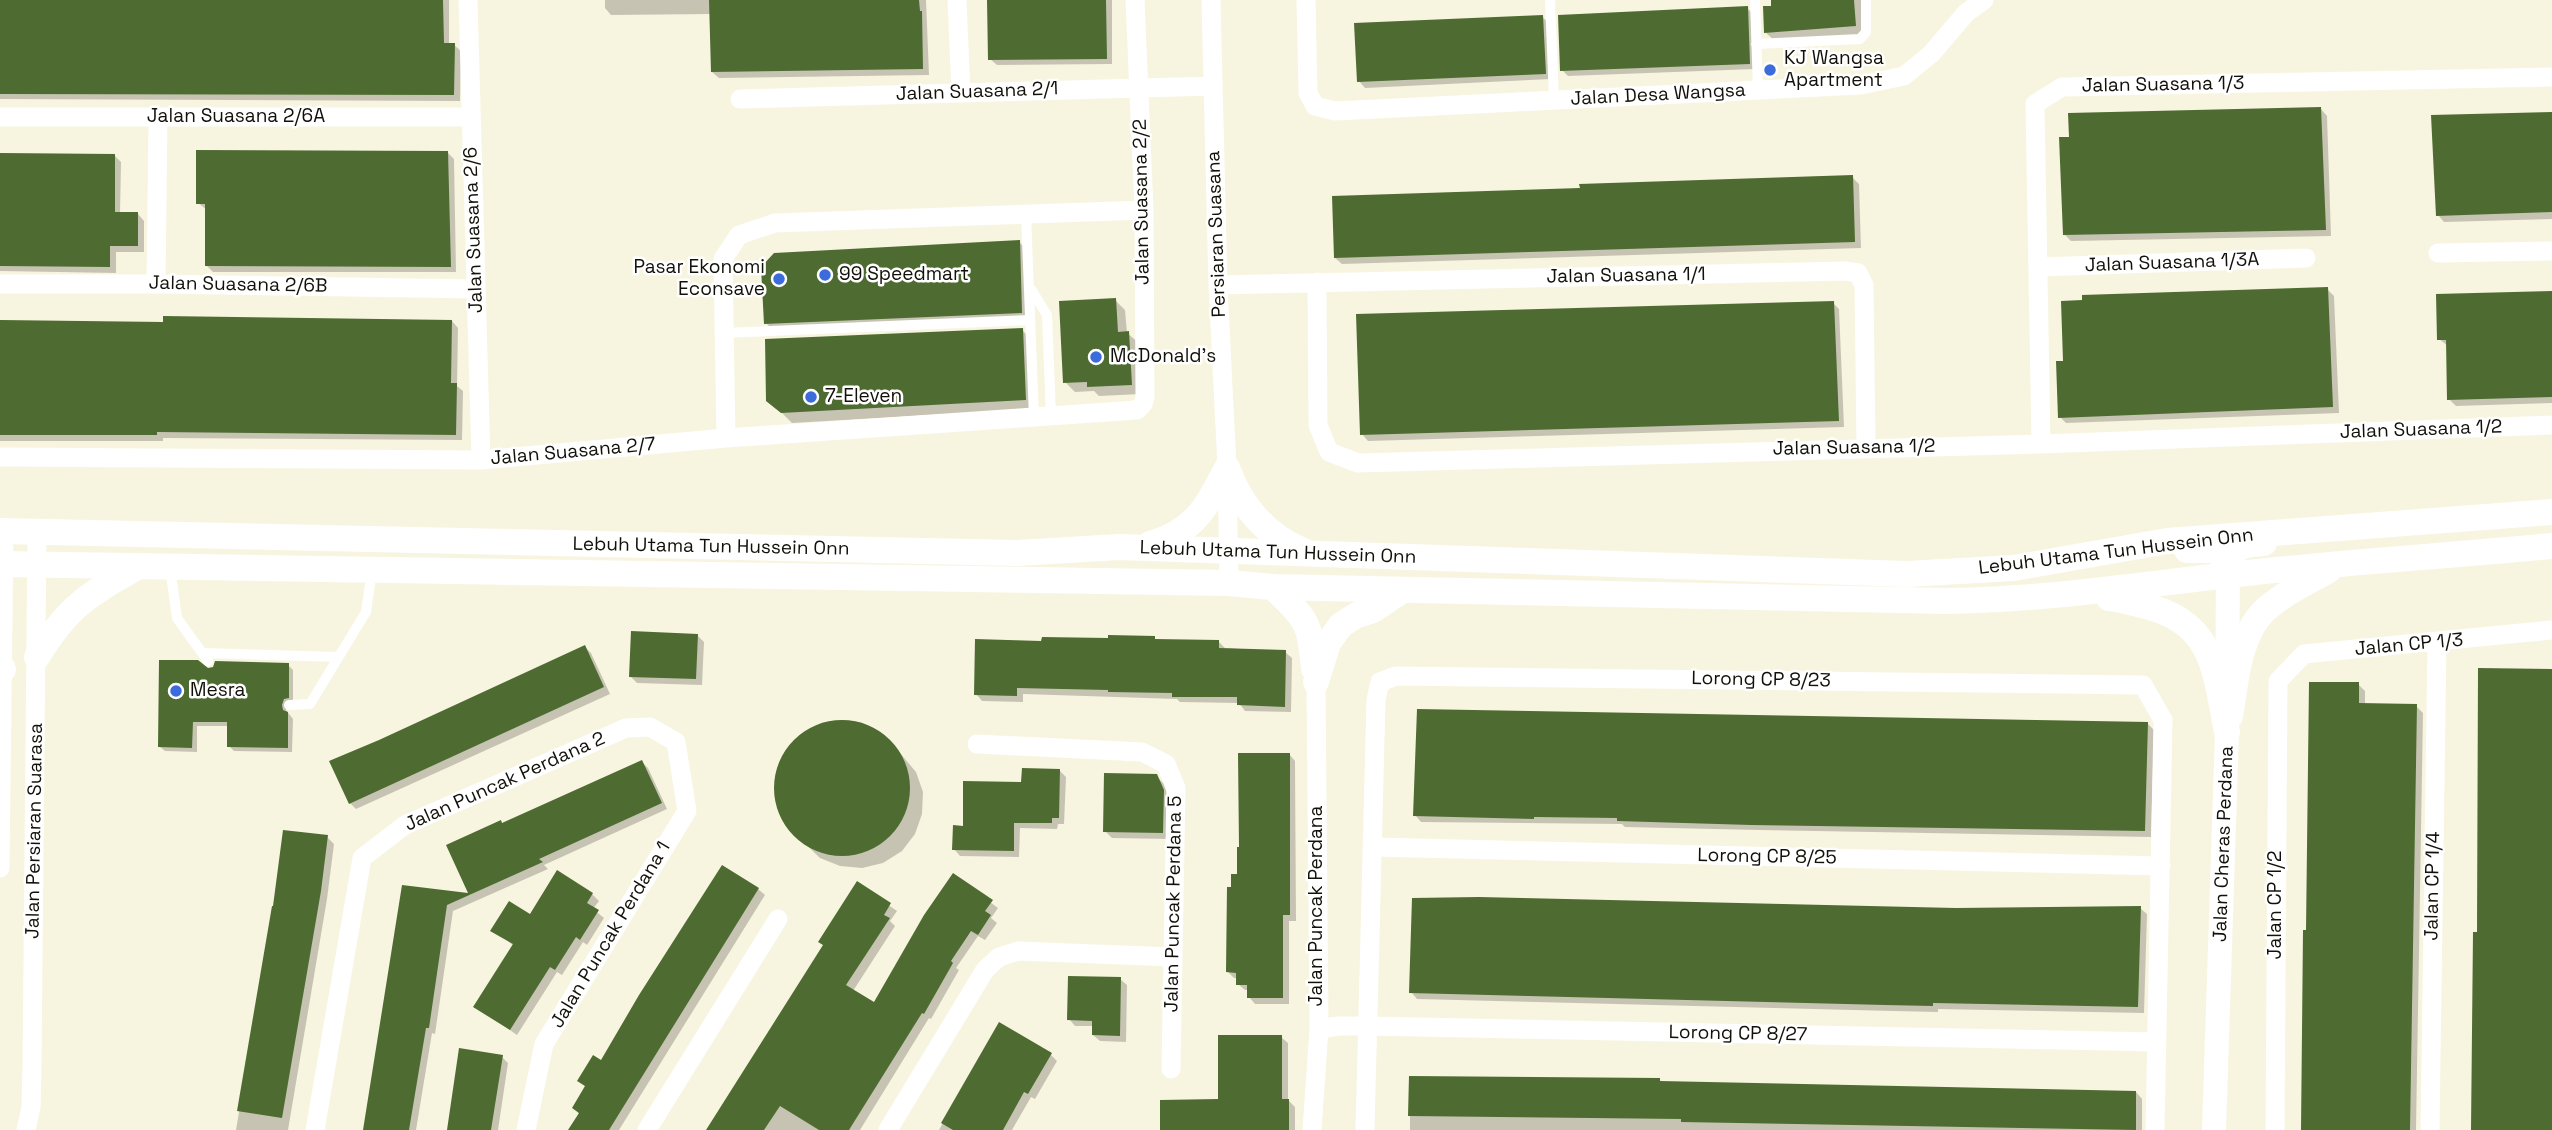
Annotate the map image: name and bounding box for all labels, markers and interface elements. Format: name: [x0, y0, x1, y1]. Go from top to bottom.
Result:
place label: KJ Wangsa Apartment: [1784, 48, 1884, 92]
marker: KJ Wangsa Apartment: [1762, 62, 1778, 78]
street label: Jalan Suasana 1/3: [2081, 72, 2245, 98]
street label: Jalan Suasana 2/1: [895, 78, 1059, 106]
street label: Jalan Desa Wangsa: [1570, 79, 1746, 111]
street label: Jalan Suasana 2/6A: [147, 106, 325, 128]
street label: Jalan Suasana 2/2: [1129, 119, 1155, 285]
street label: Jalan Suasana 2/6: [460, 146, 488, 314]
street label: Persiaran Suasana: [1203, 150, 1231, 318]
street label: Jalan Suasana 1/3A: [2084, 249, 2260, 277]
place label: Pasar Ekonomi Econsave: [633, 257, 765, 301]
street label: Jalan Suasana 1/1: [1546, 263, 1706, 289]
place label: 99 Speedmart: [839, 264, 969, 286]
marker: 99 Speedmart: [817, 267, 833, 283]
marker: Pasar Ekonomi Econsave: [771, 271, 787, 287]
street label: Jalan Suasana 2/6B: [148, 272, 328, 298]
place label: McDonald's: [1110, 346, 1216, 368]
marker: McDonald's: [1088, 349, 1104, 365]
place label: 7-Eleven: [825, 386, 902, 408]
marker: 7-Eleven: [803, 389, 819, 405]
street label: Jalan Suasana 1/2: [2339, 416, 2503, 444]
street label: Jalan Suasana 2/7: [490, 433, 656, 471]
street label: Jalan Suasana 1/2: [1772, 435, 1936, 461]
street label: Lebuh Utama Tun Hussein Onn: [1977, 524, 2255, 580]
street label: Lebuh Utama Tun Hussein Onn: [572, 533, 850, 561]
street label: Lebuh Utama Tun Hussein Onn: [1139, 537, 1417, 569]
street label: Jalan CP 1/3: [2354, 629, 2464, 661]
street label: Lorong CP 8/23: [1691, 667, 1831, 693]
place label: Mesra: [190, 680, 245, 702]
marker: Mesra: [168, 683, 184, 699]
street label: Jalan Persiaran Suarasa: [22, 723, 48, 939]
street label: Jalan Puncak Perdana 2: [401, 727, 609, 837]
street label: Jalan Cheras Perdana: [2209, 745, 2239, 943]
street label: Jalan Puncak Perdana 5: [1161, 795, 1187, 1013]
street label: Jalan Puncak Perdana: [1306, 806, 1328, 1006]
street label: Jalan CP 1/4: [2421, 831, 2445, 941]
street label: Jalan Puncak Perdana 1: [546, 838, 676, 1032]
street label: Lorong CP 8/25: [1697, 844, 1837, 870]
street label: Jalan CP 1/2: [2265, 851, 2287, 959]
street label: Lorong CP 8/27: [1668, 1021, 1808, 1047]

